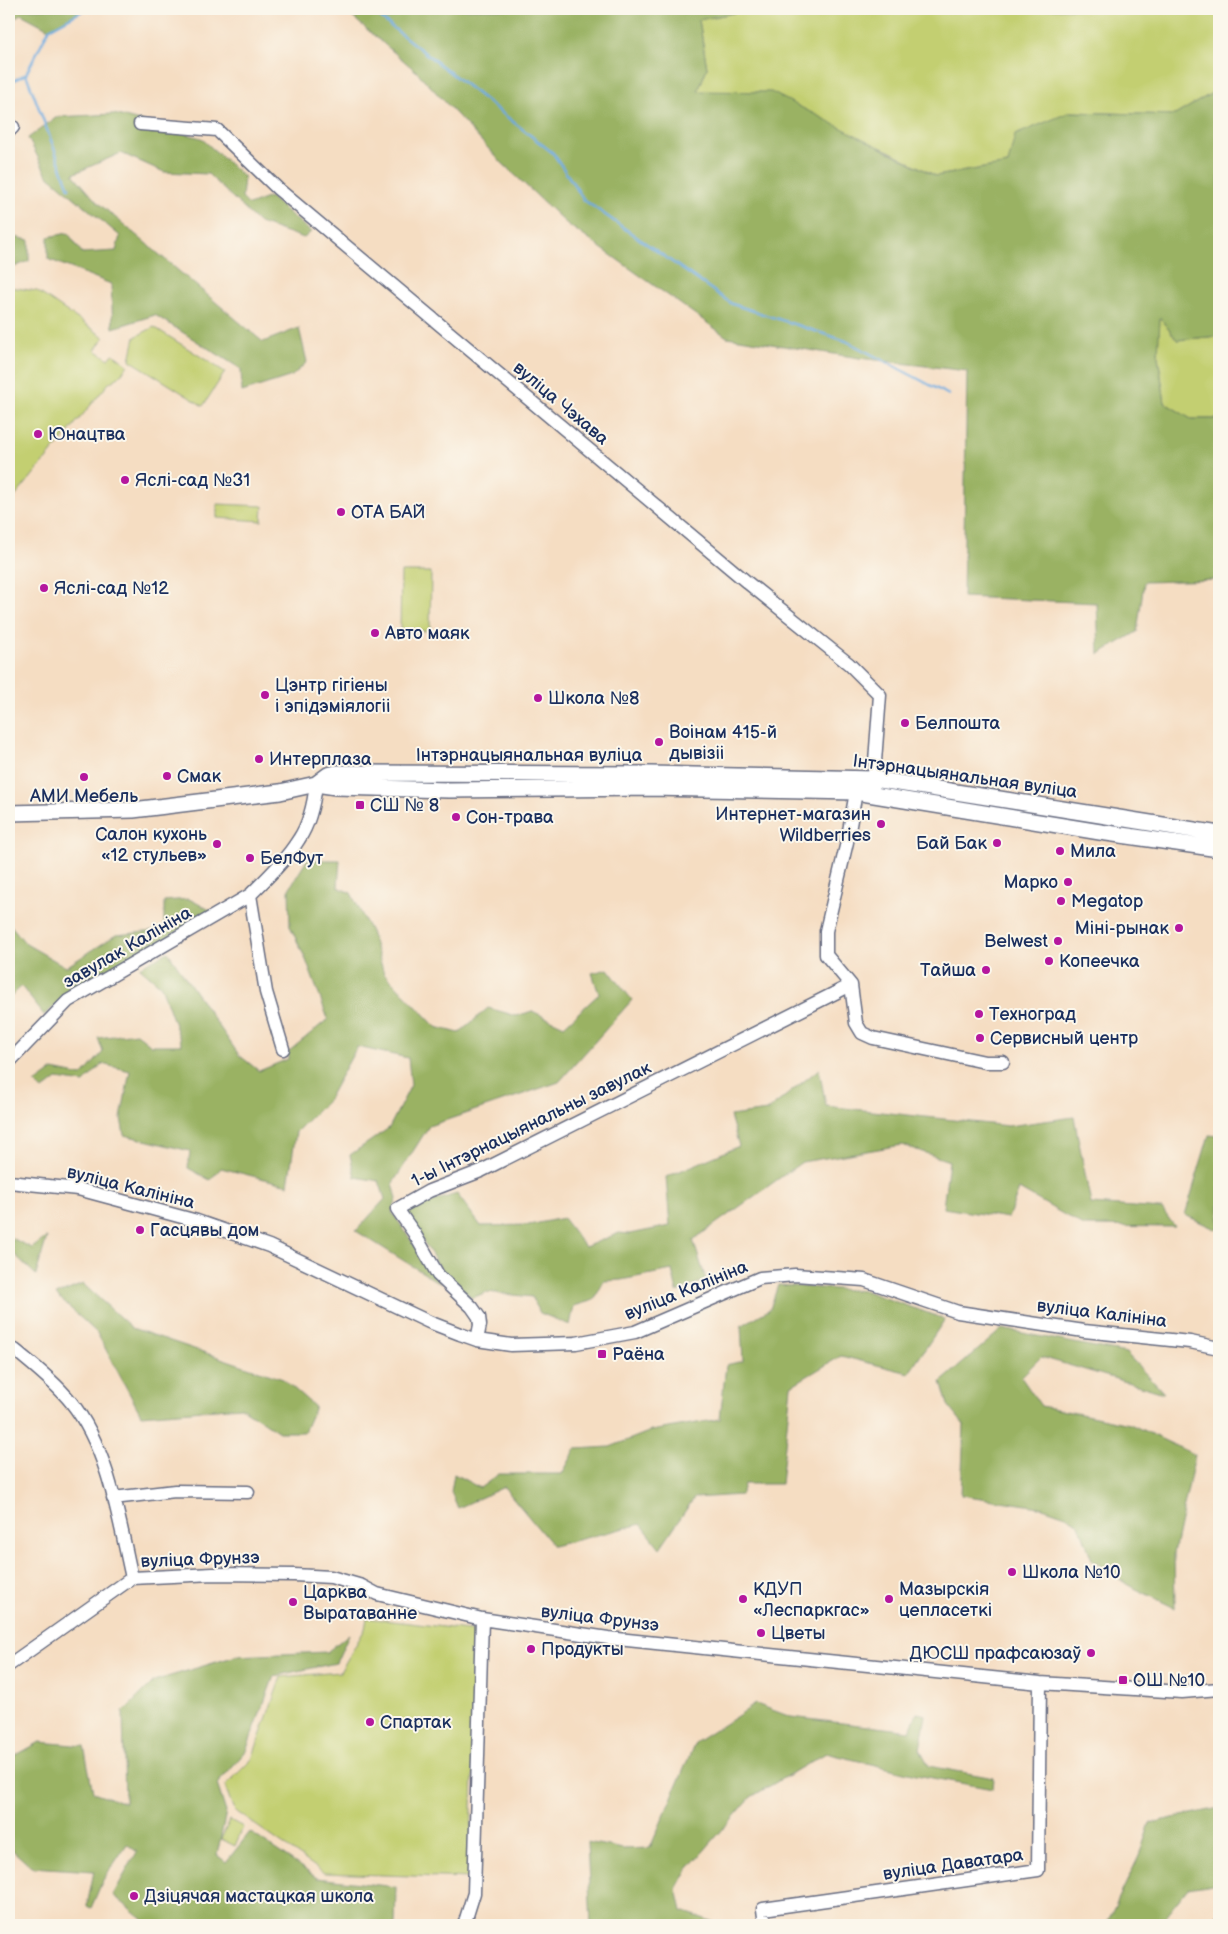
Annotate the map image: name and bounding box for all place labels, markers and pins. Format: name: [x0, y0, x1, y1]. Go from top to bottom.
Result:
place label: Юнацтва: [48, 424, 126, 445]
marker: Юнацтва: [32, 428, 44, 440]
place label: Яслі-сад №31: [135, 470, 250, 491]
marker: Яслі-сад №31: [119, 474, 131, 486]
place label: ОТА БАЙ: [351, 502, 426, 523]
marker: ОТА БАЙ: [335, 506, 347, 518]
place label: Яслі-сад №12: [54, 578, 169, 599]
marker: Яслі-сад №12: [38, 582, 50, 594]
place label: Авто маяк: [384, 623, 470, 644]
marker: Авто маяк: [369, 627, 381, 639]
place label: Цэнтр гігіены і эпідэміялогіі: [275, 675, 390, 717]
place label: Школа №8: [548, 688, 639, 709]
marker: Цэнтр гігіены і эпідэміялогіі: [259, 689, 271, 701]
marker: Школа №8: [532, 692, 544, 704]
place label: Белпошта: [915, 713, 1000, 734]
marker: Белпошта: [899, 717, 911, 729]
place label: Воінам 415-й дывізіі: [669, 722, 777, 764]
marker: Воінам 415-й дывізіі: [653, 736, 665, 748]
place label: Интерплаза: [269, 749, 372, 770]
marker: Интерплаза: [253, 753, 265, 765]
place label: Смак: [177, 766, 222, 787]
marker: Смак: [161, 770, 173, 782]
marker: АМИ Мебель: [78, 771, 90, 783]
place label: АМИ Мебель: [29, 786, 138, 807]
place label: СШ № 8: [370, 795, 439, 816]
marker: СШ № 8: [354, 799, 366, 811]
place label: Интернет-магазин Wildberries: [715, 804, 871, 846]
place label: Сон-трава: [466, 807, 554, 828]
marker: Сон-трава: [450, 811, 462, 823]
marker: Интернет-магазин Wildberries: [875, 818, 887, 830]
place label: Салон кухонь «12 стульев»: [95, 824, 207, 866]
place label: Бай Бак: [916, 833, 987, 854]
marker: Бай Бак: [991, 837, 1003, 849]
marker: Салон кухонь «12 стульев»: [211, 838, 223, 850]
place label: Мила: [1070, 841, 1116, 862]
marker: Мила: [1054, 845, 1066, 857]
place label: БелФут: [260, 848, 324, 869]
marker: БелФут: [244, 852, 256, 864]
place label: Марко: [1003, 872, 1058, 893]
marker: Марко: [1062, 876, 1074, 888]
place label: Megatop: [1071, 891, 1143, 912]
marker: Megatop: [1055, 895, 1067, 907]
place label: Міні-рынак: [1075, 918, 1169, 939]
marker: Міні-рынак: [1173, 922, 1185, 934]
place label: Belwest: [984, 931, 1048, 952]
marker: Belwest: [1052, 935, 1064, 947]
place label: Копеечка: [1059, 951, 1140, 972]
marker: Копеечка: [1043, 955, 1055, 967]
place label: Тайша: [920, 960, 976, 981]
marker: Тайша: [980, 964, 992, 976]
place label: Техноград: [989, 1004, 1076, 1025]
marker: Техноград: [973, 1008, 985, 1020]
place label: Сервисный центр: [990, 1028, 1138, 1049]
marker: Сервисный центр: [974, 1032, 986, 1044]
place label: Гасцявы дом: [150, 1220, 259, 1241]
marker: Гасцявы дом: [134, 1224, 146, 1236]
place label: Раёна: [612, 1344, 665, 1365]
marker: Раёна: [596, 1348, 608, 1360]
place label: Школа №10: [1022, 1562, 1121, 1583]
marker: Школа №10: [1006, 1566, 1018, 1578]
place label: КДУП «Леспаркгас»: [753, 1579, 870, 1621]
place label: Мазырскія цепласеткі: [899, 1579, 992, 1621]
place label: Царква Выратаванне: [303, 1582, 417, 1624]
marker: КДУП «Леспаркгас»: [737, 1593, 749, 1605]
marker: Мазырскія цепласеткі: [883, 1593, 895, 1605]
marker: Царква Выратаванне: [287, 1596, 299, 1608]
place label: Цветы: [771, 1623, 826, 1644]
marker: Цветы: [755, 1627, 767, 1639]
place label: Продукты: [541, 1639, 624, 1660]
marker: Продукты: [525, 1643, 537, 1655]
place label: ДЮСШ прафсаюзаў: [910, 1643, 1082, 1664]
marker: ДЮСШ прафсаюзаў: [1085, 1647, 1097, 1659]
place label: ОШ №10: [1133, 1670, 1205, 1691]
marker: ОШ №10: [1117, 1674, 1129, 1686]
place label: Спартак: [380, 1712, 452, 1733]
marker: Спартак: [364, 1716, 376, 1728]
place label: Дзіцячая мастацкая школа: [144, 1886, 374, 1907]
marker: Дзіцячая мастацкая школа: [128, 1890, 140, 1902]

